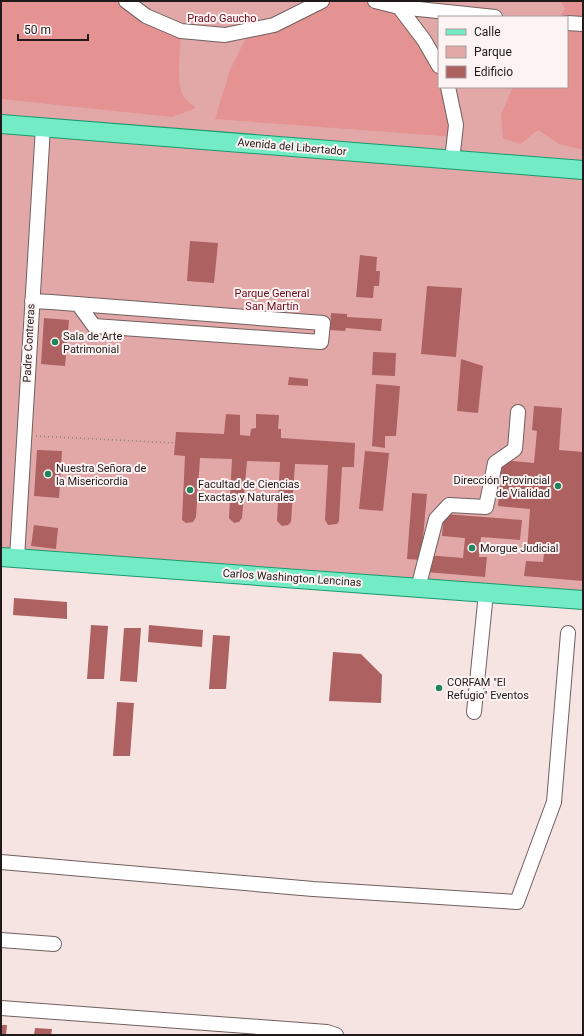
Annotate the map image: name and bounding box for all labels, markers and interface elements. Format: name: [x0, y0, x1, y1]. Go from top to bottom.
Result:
park label: Prado Gaucho: [187, 12, 257, 25]
scale bar: [18, 16, 88, 42]
legend: [438, 16, 568, 88]
text: 50 m: [24, 23, 51, 37]
text: Calle: [474, 25, 501, 39]
text: Parque: [474, 45, 512, 59]
text: Edificio: [474, 65, 513, 79]
street label: Avenida del Libertador: [237, 136, 347, 158]
park label: Parque General San Martín: [235, 287, 309, 313]
street label: Padre Contreras: [20, 303, 38, 383]
place label: Sala de Arte Patrimonial: [63, 330, 122, 356]
marker: Sala de Arte Patrimonial: [50, 337, 60, 347]
place label: Nuestra Señora de la Misericordia: [56, 462, 146, 488]
marker: Nuestra Señora de la Misericordia: [43, 469, 53, 479]
place label: Dirección Provincial de Vialidad: [453, 474, 550, 500]
place label: Facultad de Ciencias Exactas y Naturales: [198, 478, 300, 504]
marker: Dirección Provincial de Vialidad: [553, 481, 563, 491]
marker: Facultad de Ciencias Exactas y Naturales: [185, 485, 195, 495]
place label: Morgue Judicial: [480, 542, 558, 555]
marker: Morgue Judicial: [467, 543, 477, 553]
street label: Carlos Washington Lencinas: [222, 567, 362, 589]
place label: CORFAM "El Refugio" Eventos: [447, 676, 529, 702]
marker: CORFAM "El Refugio" Eventos: [434, 683, 444, 693]

